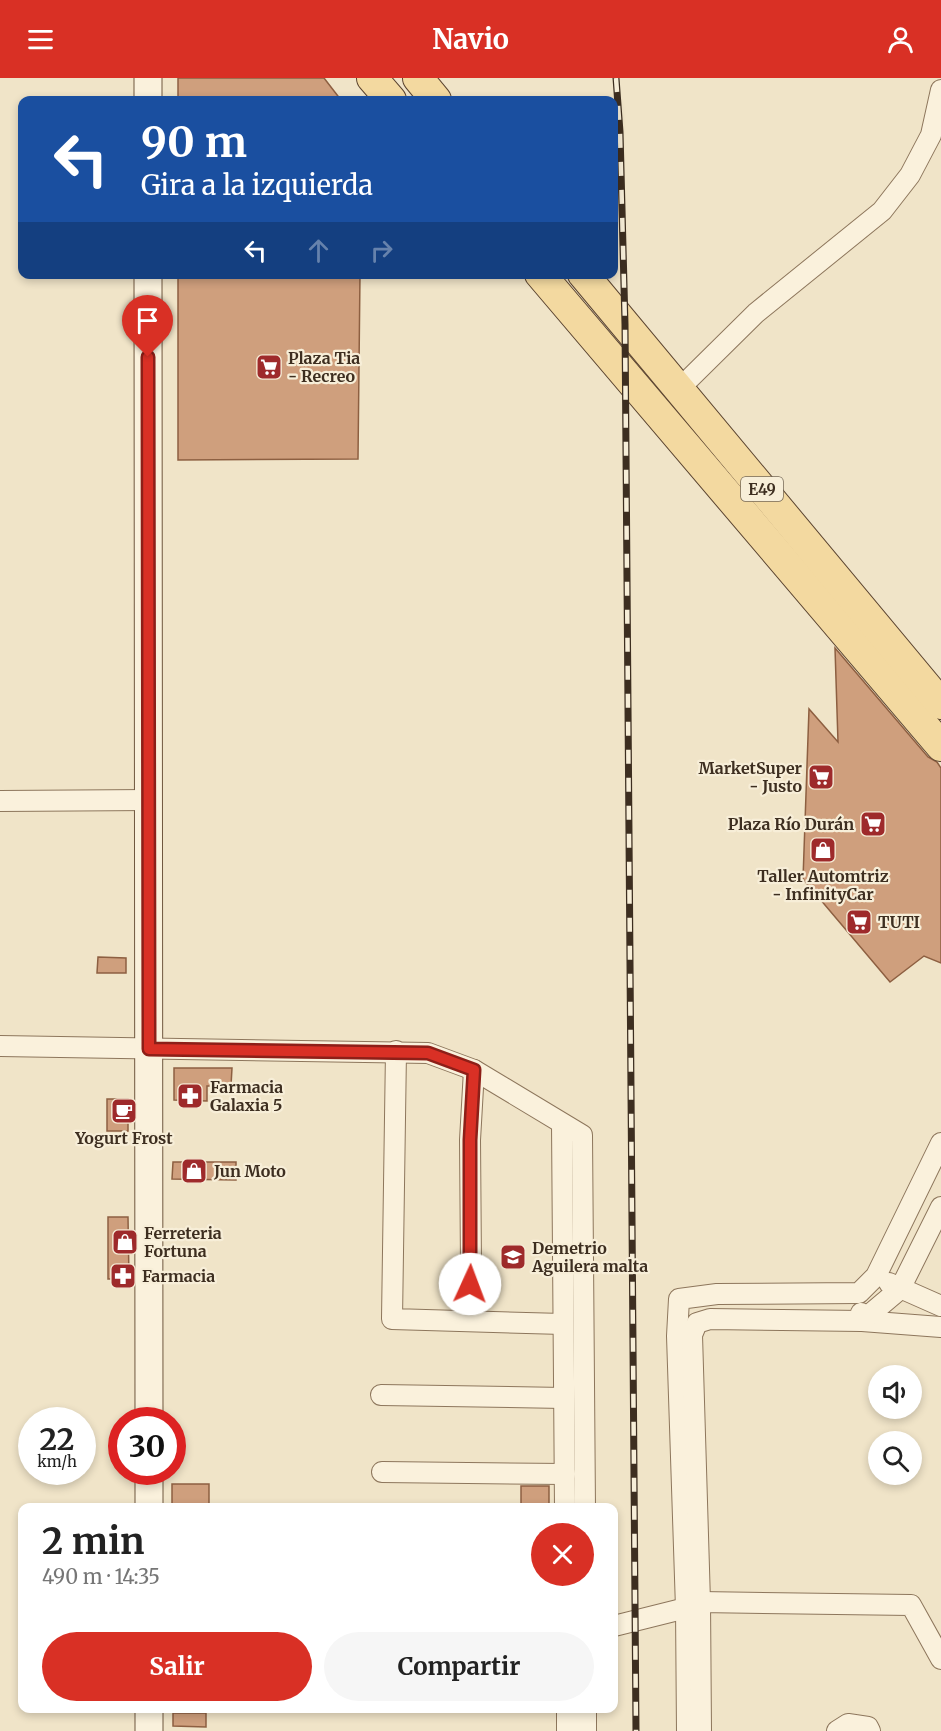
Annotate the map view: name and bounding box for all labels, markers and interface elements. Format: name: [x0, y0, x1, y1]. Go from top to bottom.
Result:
text: Navio: [432, 22, 509, 56]
icon: menu: [24, 23, 57, 56]
icon: person: [884, 23, 917, 56]
text: 90 m: [141, 116, 247, 168]
icon: left: [42, 120, 120, 198]
text: Gira a la izquierda: [141, 168, 373, 202]
icon: left: [239, 234, 272, 267]
icon: ahead: [302, 234, 335, 267]
icon: right: [365, 234, 398, 267]
pin: [122, 295, 173, 357]
icon: arrive: [131, 304, 164, 337]
place label: Plaza Tia - Recreo: [288, 348, 360, 386]
supermarket icon: Plaza Tia - Recreo: [254, 352, 284, 382]
road number: E49: [741, 477, 783, 501]
place label: MarketSuper - Justo: [699, 758, 803, 796]
supermarket icon: MarketSuper - Justo: [806, 762, 836, 792]
supermarket icon: Plaza Río Durán: [858, 809, 888, 839]
place label: Plaza Río Durán: [728, 814, 854, 834]
shop icon: Taller Automtriz - InfinityCar: [808, 835, 838, 865]
place label: Taller Automtriz - InfinityCar: [757, 866, 889, 904]
supermarket icon: TUTI: [844, 907, 874, 937]
place label: TUTI: [878, 912, 920, 932]
place label: Farmacia Galaxia 5: [210, 1077, 283, 1115]
pharmacy icon: Farmacia Galaxia 5: [175, 1081, 205, 1111]
cafe icon: Yogurt Frost: [109, 1096, 139, 1126]
place label: Yogurt Frost: [74, 1128, 173, 1148]
shop icon: Jun Moto: [179, 1156, 209, 1186]
place label: Jun Moto: [213, 1161, 286, 1181]
place label: Ferreteria Fortuna: [144, 1223, 222, 1261]
shop icon: Ferreteria Fortuna: [110, 1227, 140, 1257]
place label: Demetrio Aguilera malta: [531, 1238, 648, 1276]
school or university icon: Demetrio Aguilera malta: [498, 1242, 528, 1272]
position arrow: [438, 1252, 502, 1316]
pharmacy icon: Farmacia: [108, 1261, 138, 1291]
place label: Farmacia: [142, 1266, 215, 1286]
map controls: [868, 1365, 922, 1485]
button: sound: [868, 1365, 922, 1419]
speed limit sign: 30: [108, 1407, 186, 1485]
text: 22: [40, 1420, 74, 1458]
button: search: [868, 1431, 922, 1485]
text: km/h: [37, 1452, 77, 1471]
text: 2 min: [42, 1519, 145, 1564]
button: close: [531, 1523, 594, 1586]
text: 490 m · 14:35: [42, 1564, 160, 1589]
button: Salir: [42, 1632, 312, 1701]
button: Compartir: [324, 1632, 594, 1701]

